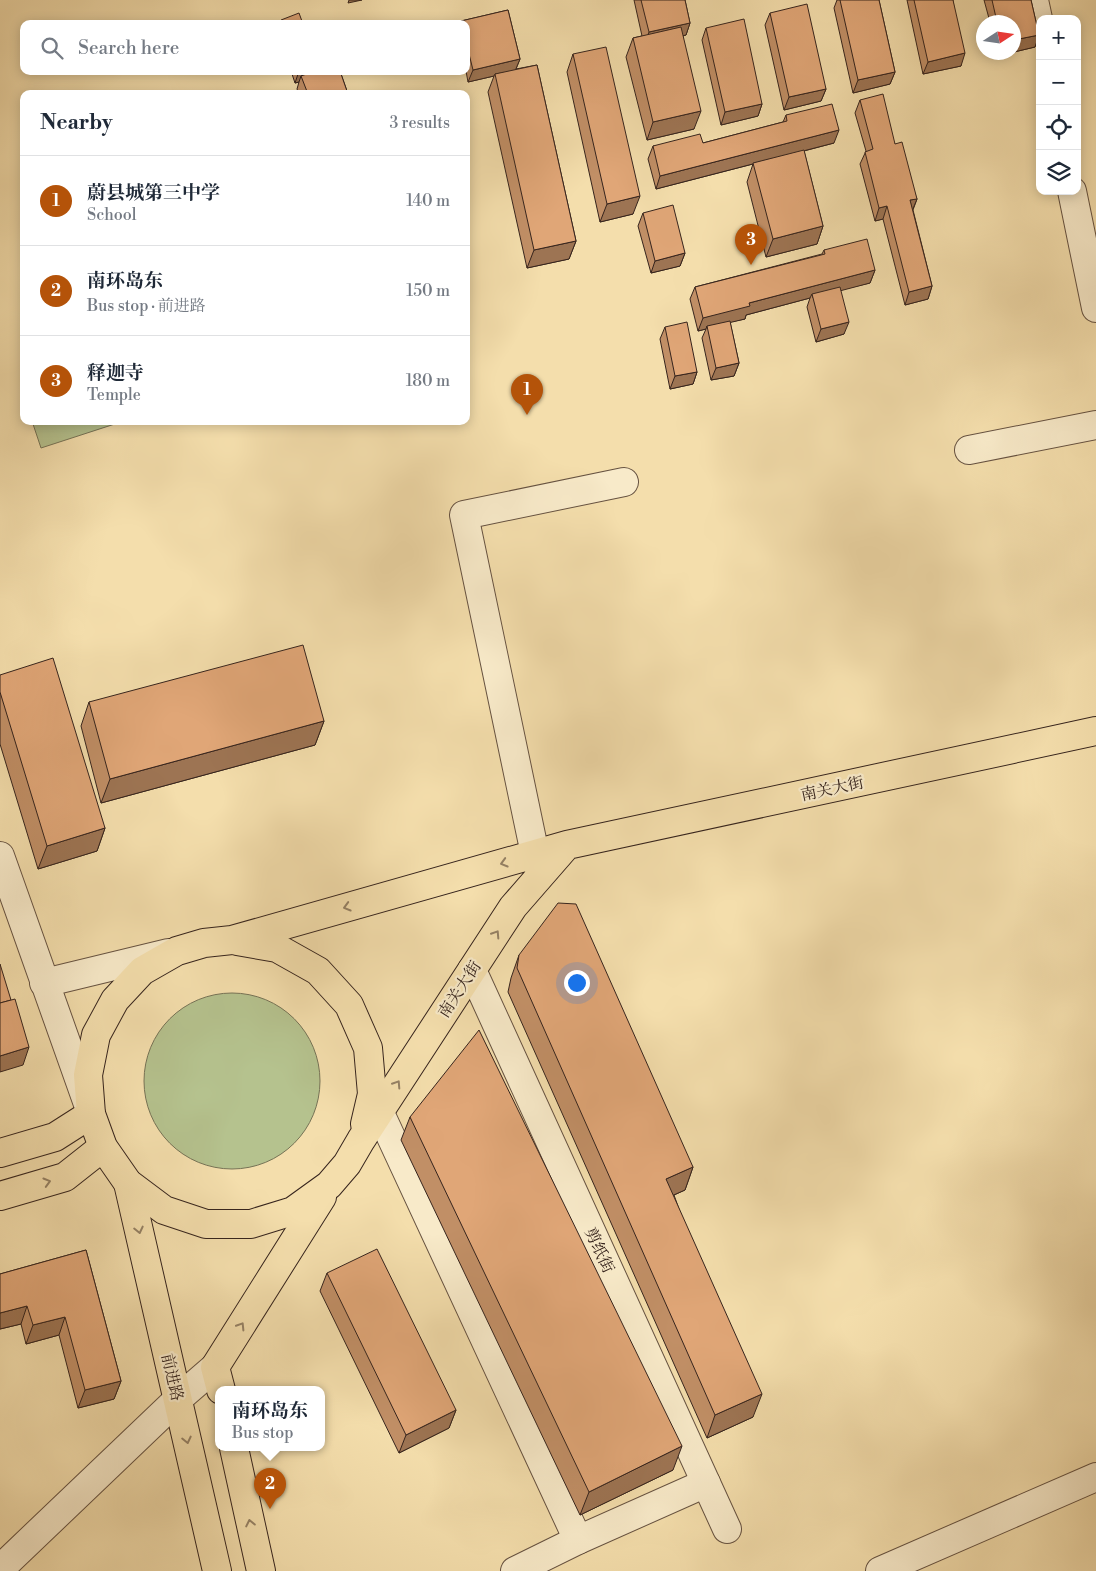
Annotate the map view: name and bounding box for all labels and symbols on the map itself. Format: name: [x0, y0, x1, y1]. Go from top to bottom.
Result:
north arrow: [976, 15, 1021, 60]
pin: 3: [735, 224, 767, 265]
pin: 1: [511, 374, 543, 415]
street label: 南关大街: [799, 773, 866, 805]
one-way arrow: [500, 858, 508, 868]
one-way arrow: [344, 902, 352, 912]
one-way arrow: [489, 930, 499, 939]
street label: 南关大街: [434, 957, 486, 1022]
your location: [564, 970, 590, 996]
one-way arrow: [391, 1081, 400, 1090]
one-way arrow: [42, 1178, 50, 1188]
street label: 剪纸街: [580, 1224, 618, 1276]
one-way arrow: [133, 1226, 144, 1235]
one-way arrow: [235, 1322, 245, 1331]
street label: 前进路: [157, 1352, 187, 1403]
one-way arrow: [181, 1435, 192, 1444]
pin: 2: [254, 1468, 286, 1509]
one-way arrow: [245, 1519, 256, 1528]

